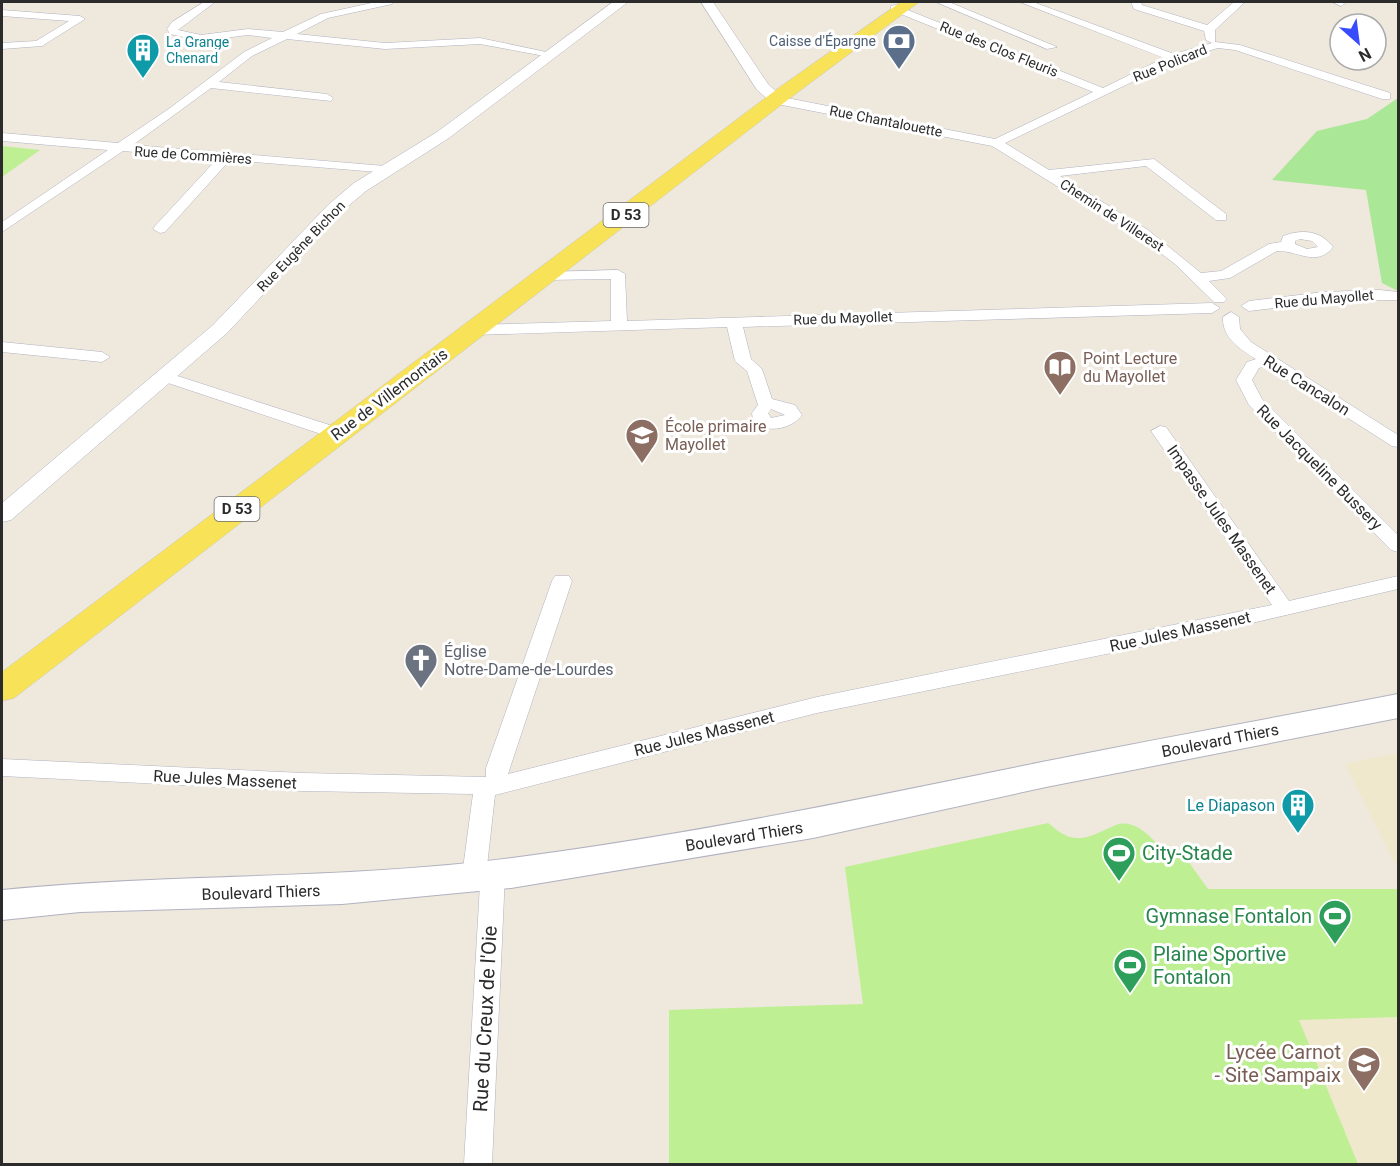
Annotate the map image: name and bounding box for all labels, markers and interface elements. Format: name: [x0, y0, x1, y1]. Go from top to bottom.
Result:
north arrow: [1328, 12, 1388, 72]
street label: Rue des Clos Fleuris: [938, 18, 1060, 80]
bank icon: Caisse d'Épargne: [881, 23, 917, 70]
building icon: La Grange Chenard: [125, 32, 161, 79]
place label: Caisse d'Épargne: [769, 32, 876, 49]
place label: La Grange Chenard: [166, 34, 229, 66]
street label: Rue Policard: [1131, 41, 1209, 85]
text: N: [1355, 44, 1374, 66]
street label: Rue Chantalouette: [828, 102, 944, 140]
street label: Rue de Commières: [134, 143, 252, 167]
street label: Chemin de Villerest: [1057, 176, 1167, 255]
street label: Rue Eugène Bichon: [254, 197, 348, 295]
road number: D 53: [604, 203, 648, 227]
street label: Rue du Mayollet: [1274, 287, 1375, 311]
street label: Rue du Mayollet: [793, 308, 893, 328]
street label: Rue de Villemontais: [327, 344, 451, 444]
library icon: Point Lecture du Mayollet: [1042, 349, 1078, 396]
place label: Point Lecture du Mayollet: [1083, 349, 1177, 386]
street label: Rue Cancalon: [1260, 351, 1353, 419]
street label: Rue Jacqueline Bussery: [1253, 401, 1387, 534]
school or university icon: École primaire Mayollet: [624, 417, 660, 464]
place label: École primaire Mayollet: [665, 417, 766, 454]
street label: Impasse Jules Massenet: [1163, 441, 1280, 597]
road number: D 53: [214, 497, 260, 521]
street label: Rue Jules Massenet: [1108, 607, 1252, 656]
church icon: Église Notre-Dame-de-Lourdes: [403, 642, 439, 689]
place label: Église Notre-Dame-de-Lourdes: [444, 642, 614, 679]
street label: Rue Jules Massenet: [632, 707, 776, 760]
street label: Boulevard Thiers: [1160, 720, 1280, 761]
street label: Rue Jules Massenet: [153, 766, 297, 793]
building icon: Le Diapason: [1280, 787, 1316, 834]
place label: Le Diapason: [1187, 796, 1275, 815]
street label: Boulevard Thiers: [684, 818, 804, 855]
sports icon: City-Stade: [1101, 835, 1137, 882]
place label: City-Stade: [1142, 841, 1233, 865]
street label: Boulevard Thiers: [201, 881, 321, 904]
sports icon: Gymnase Fontalon: [1317, 898, 1353, 945]
place label: Gymnase Fontalon: [1146, 904, 1312, 928]
street label: Rue du Creux de l'Oie: [468, 925, 502, 1113]
place label: Plaine Sportive Fontalon: [1153, 942, 1286, 989]
sports icon: Plaine Sportive Fontalon: [1112, 947, 1148, 994]
place label: Lycée Carnot - Site Sampaix: [1214, 1040, 1341, 1087]
school or university icon: Lycée Carnot - Site Sampaix: [1346, 1045, 1382, 1092]

